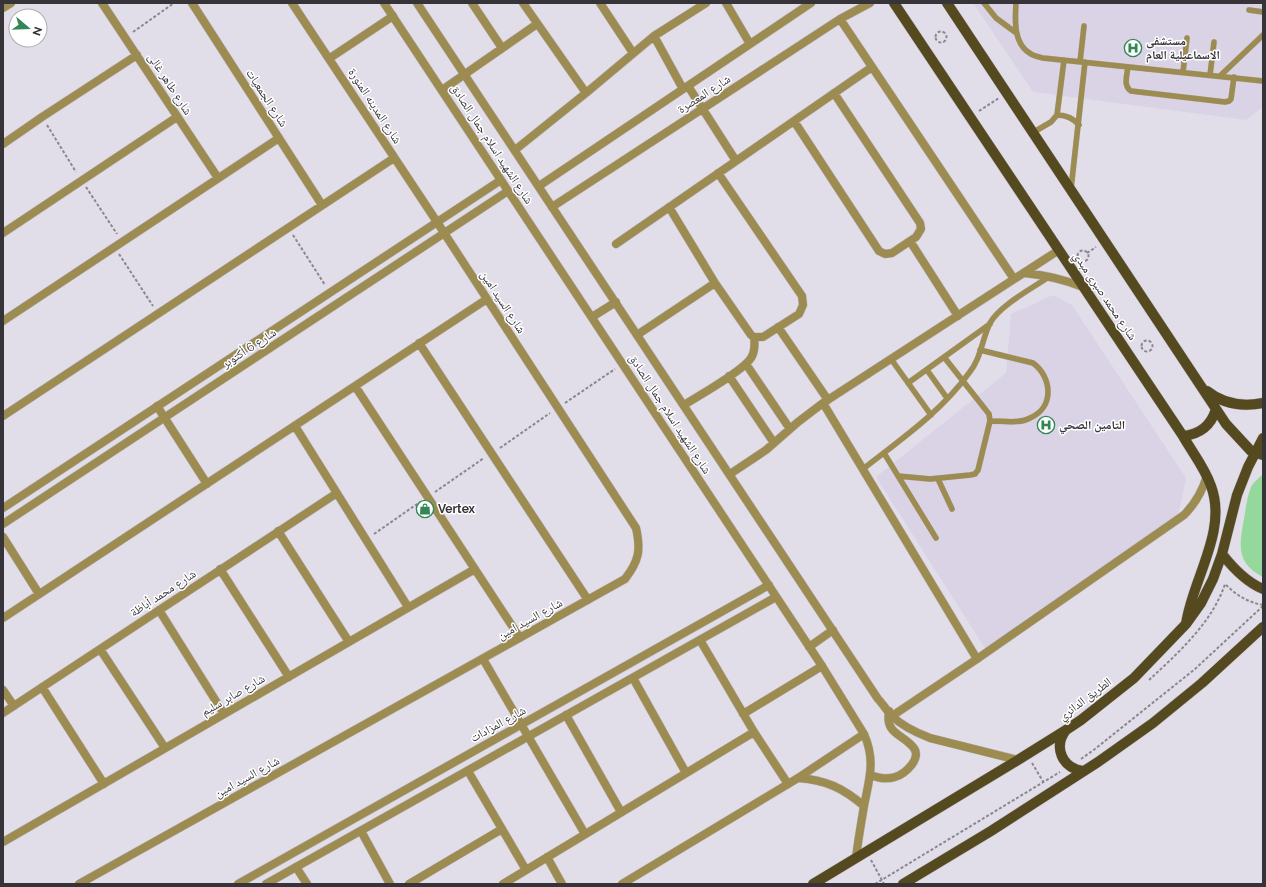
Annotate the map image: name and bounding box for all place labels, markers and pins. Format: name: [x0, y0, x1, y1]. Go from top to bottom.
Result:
place label: مستشفى الاسماعيلية العام: [1146, 34, 1220, 63]
hospital icon: مستشفى الاسماعيلية العام: [1123, 38, 1143, 58]
hospital icon: التامين الصحي: [1036, 415, 1056, 435]
place label: التامين الصحي: [1059, 418, 1125, 435]
shop icon: Vertex: [415, 499, 435, 519]
place label: Vertex: [438, 502, 476, 516]

